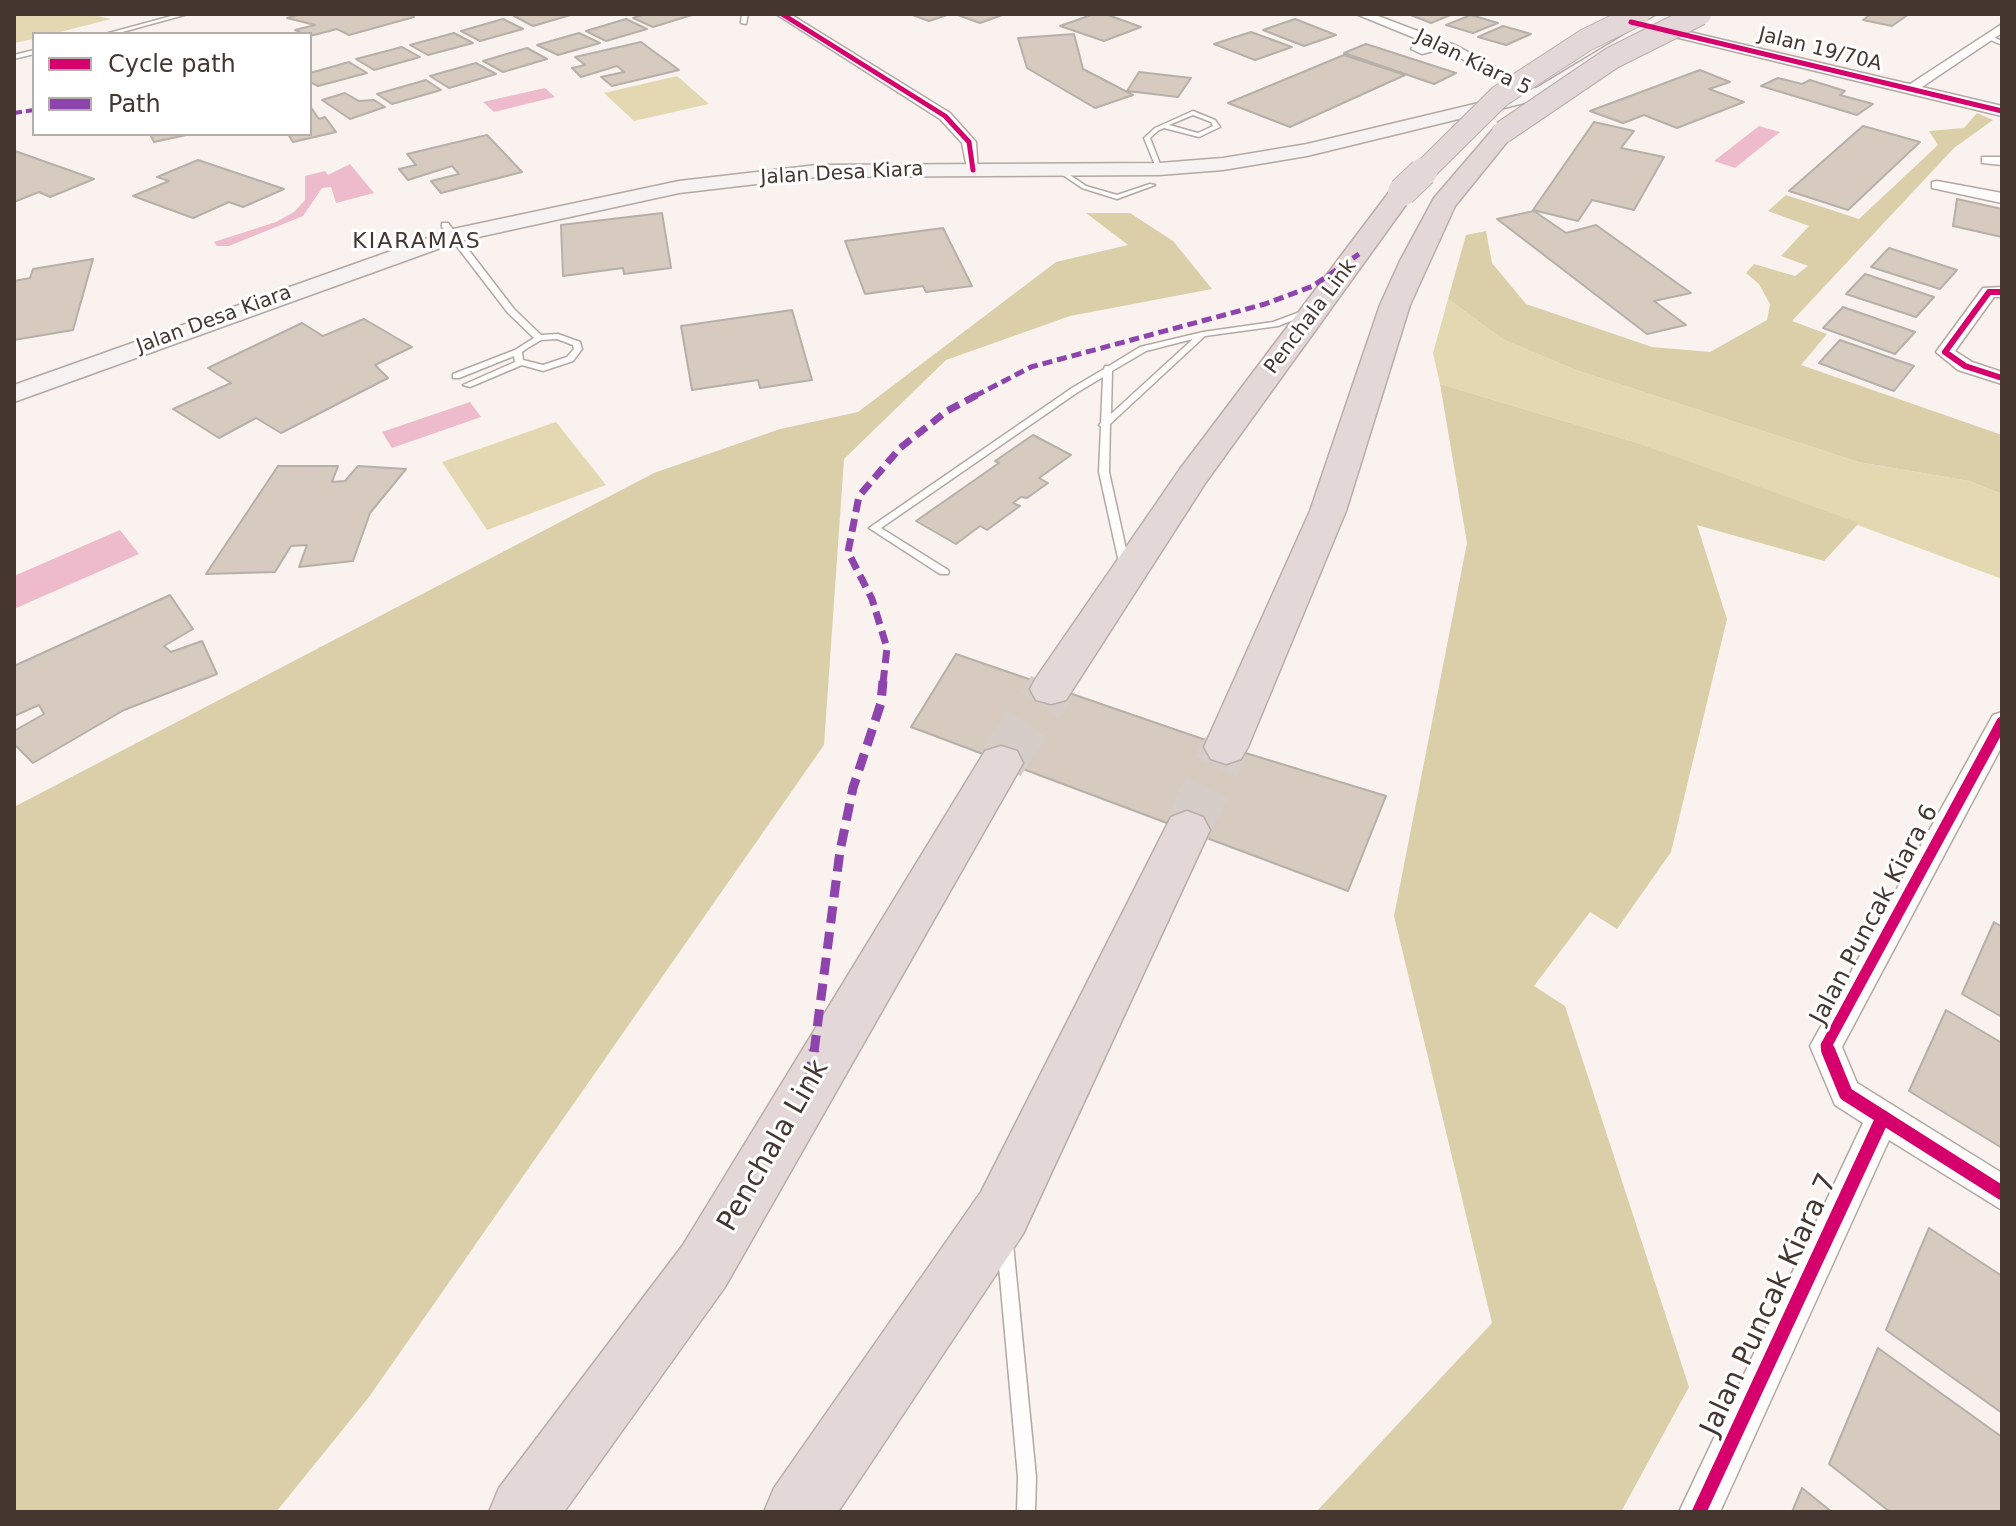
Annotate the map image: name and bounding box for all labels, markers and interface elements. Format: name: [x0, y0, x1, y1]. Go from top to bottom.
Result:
street label: Jalan 19/70A: [1756, 23, 1884, 77]
street label: Jalan Kiara 5: [1411, 25, 1535, 101]
legend: [32, 32, 312, 136]
text: Cycle path: [108, 50, 236, 78]
text: Path: [108, 90, 161, 118]
street label: Jalan Desa Kiara: [760, 158, 924, 190]
district label: KIARAMAS: [352, 229, 482, 255]
street label: Penchala Link: [1260, 255, 1362, 379]
street label: Jalan Desa Kiara: [133, 281, 295, 359]
street label: Jalan Puncak Kiara 6: [1805, 800, 1945, 1030]
street label: Penchala Link: [711, 1054, 837, 1238]
street label: Jalan Puncak Kiara 7: [1695, 1169, 1845, 1441]

